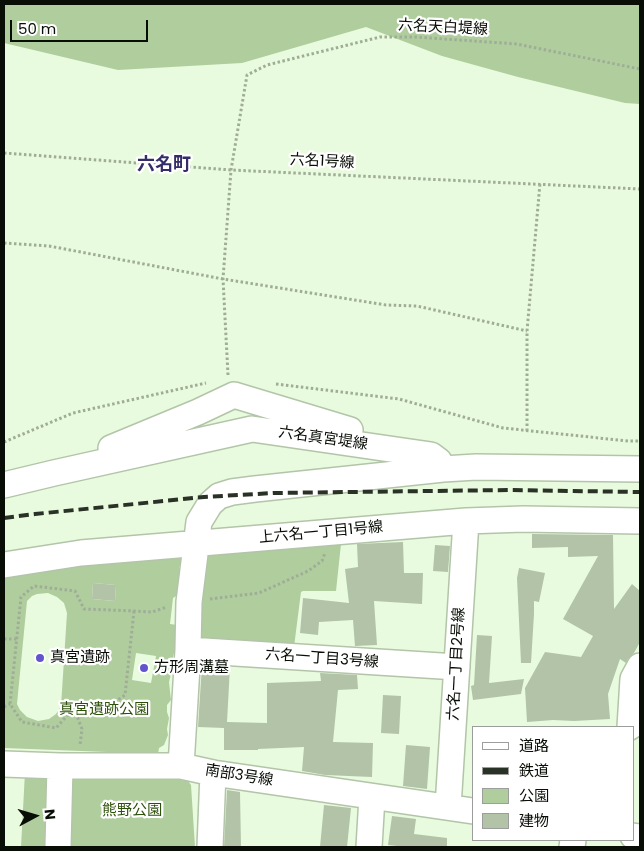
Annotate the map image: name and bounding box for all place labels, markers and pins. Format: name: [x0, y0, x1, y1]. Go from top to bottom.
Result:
place label: 真宮遺跡: [50, 649, 110, 667]
marker: 真宮遺跡: [34, 652, 46, 664]
place label: 方形周溝墓: [154, 659, 229, 677]
marker: 方形周溝墓: [138, 662, 150, 674]

